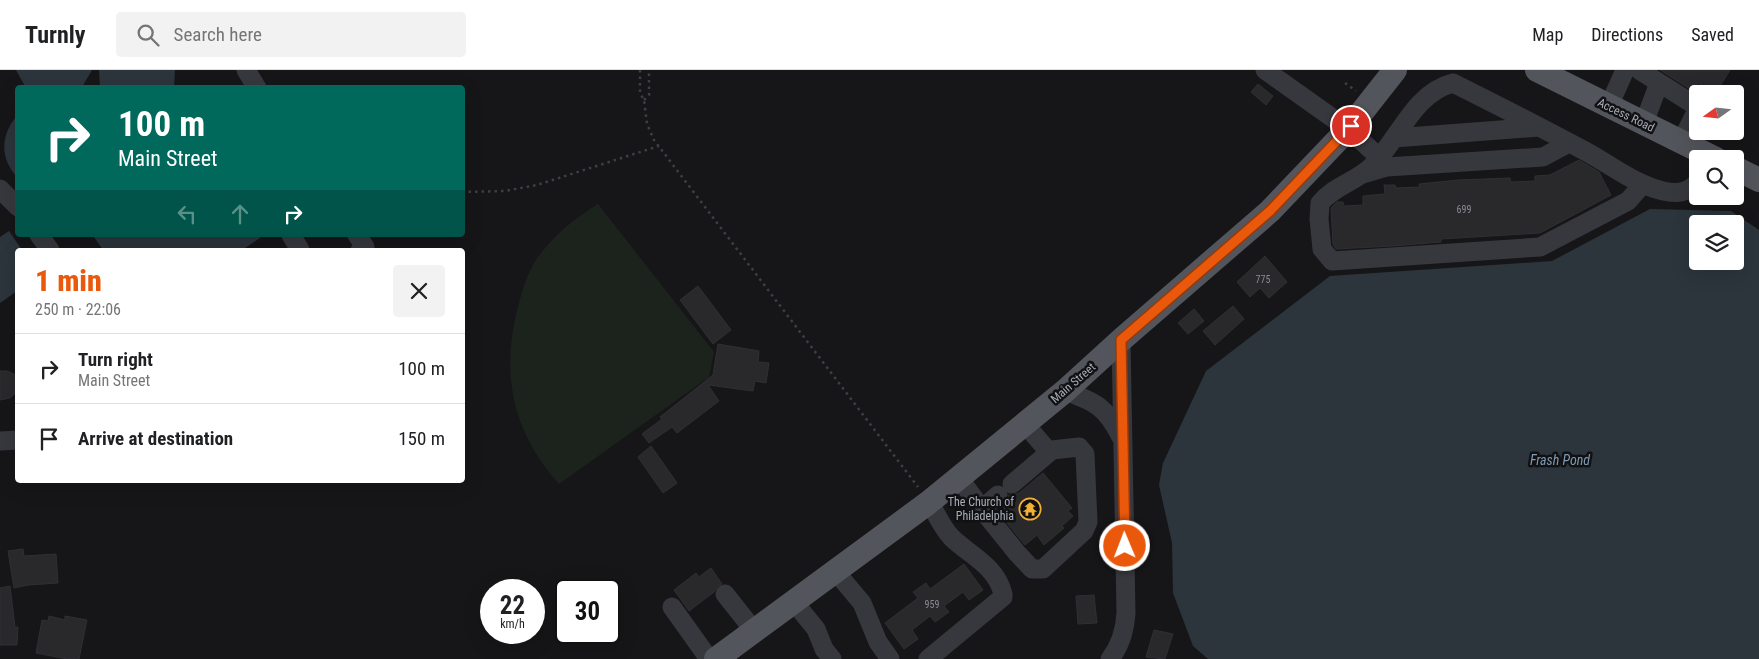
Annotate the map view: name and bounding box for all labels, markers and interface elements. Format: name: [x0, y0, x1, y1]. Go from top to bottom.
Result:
search box: [116, 12, 466, 57]
text: Turnly: [25, 21, 86, 49]
icon: search: [134, 21, 162, 49]
text: Search here: [174, 23, 262, 46]
text: Map: [1532, 24, 1563, 45]
text: Directions: [1591, 24, 1663, 45]
text: Saved: [1691, 24, 1734, 45]
north arrow: [1689, 85, 1744, 140]
map controls: [1689, 85, 1744, 270]
street label: Access Road: [1595, 95, 1657, 135]
text: 100 m: [118, 104, 205, 145]
icon: right: [35, 105, 100, 170]
pin: [1330, 105, 1372, 147]
icon: arrive: [1337, 112, 1365, 140]
text: Main Street: [118, 146, 217, 171]
button: search: [1689, 150, 1744, 205]
icon: left: [173, 200, 201, 228]
icon: ahead: [226, 200, 254, 228]
icon: right: [279, 200, 307, 228]
house number: 699: [1457, 204, 1471, 215]
button: layers: [1689, 215, 1744, 270]
text: 1 min: [35, 263, 102, 298]
button: close: [393, 265, 445, 317]
house number: 775: [1256, 274, 1270, 285]
text: 250 m · 22:06: [35, 300, 121, 319]
text: Turn right: [78, 348, 153, 371]
icon: right: [35, 355, 63, 383]
text: 100 m: [398, 357, 445, 380]
street label: Main Street: [1048, 360, 1098, 406]
text: Main Street: [78, 371, 150, 390]
icon: arrive: [35, 425, 63, 453]
text: Arrive at destination: [78, 427, 233, 450]
text: 150 m: [398, 427, 445, 450]
water label: Frash Pond: [1530, 452, 1590, 468]
place label: The Church of Philadelphia: [948, 495, 1014, 523]
temple icon: The Church of Philadelphia: [1018, 497, 1042, 521]
position arrow: [1098, 519, 1150, 571]
speed limit sign: 30: [555, 579, 620, 644]
text: 22: [500, 591, 525, 620]
house number: 959: [925, 599, 939, 610]
text: km/h: [500, 617, 525, 631]

